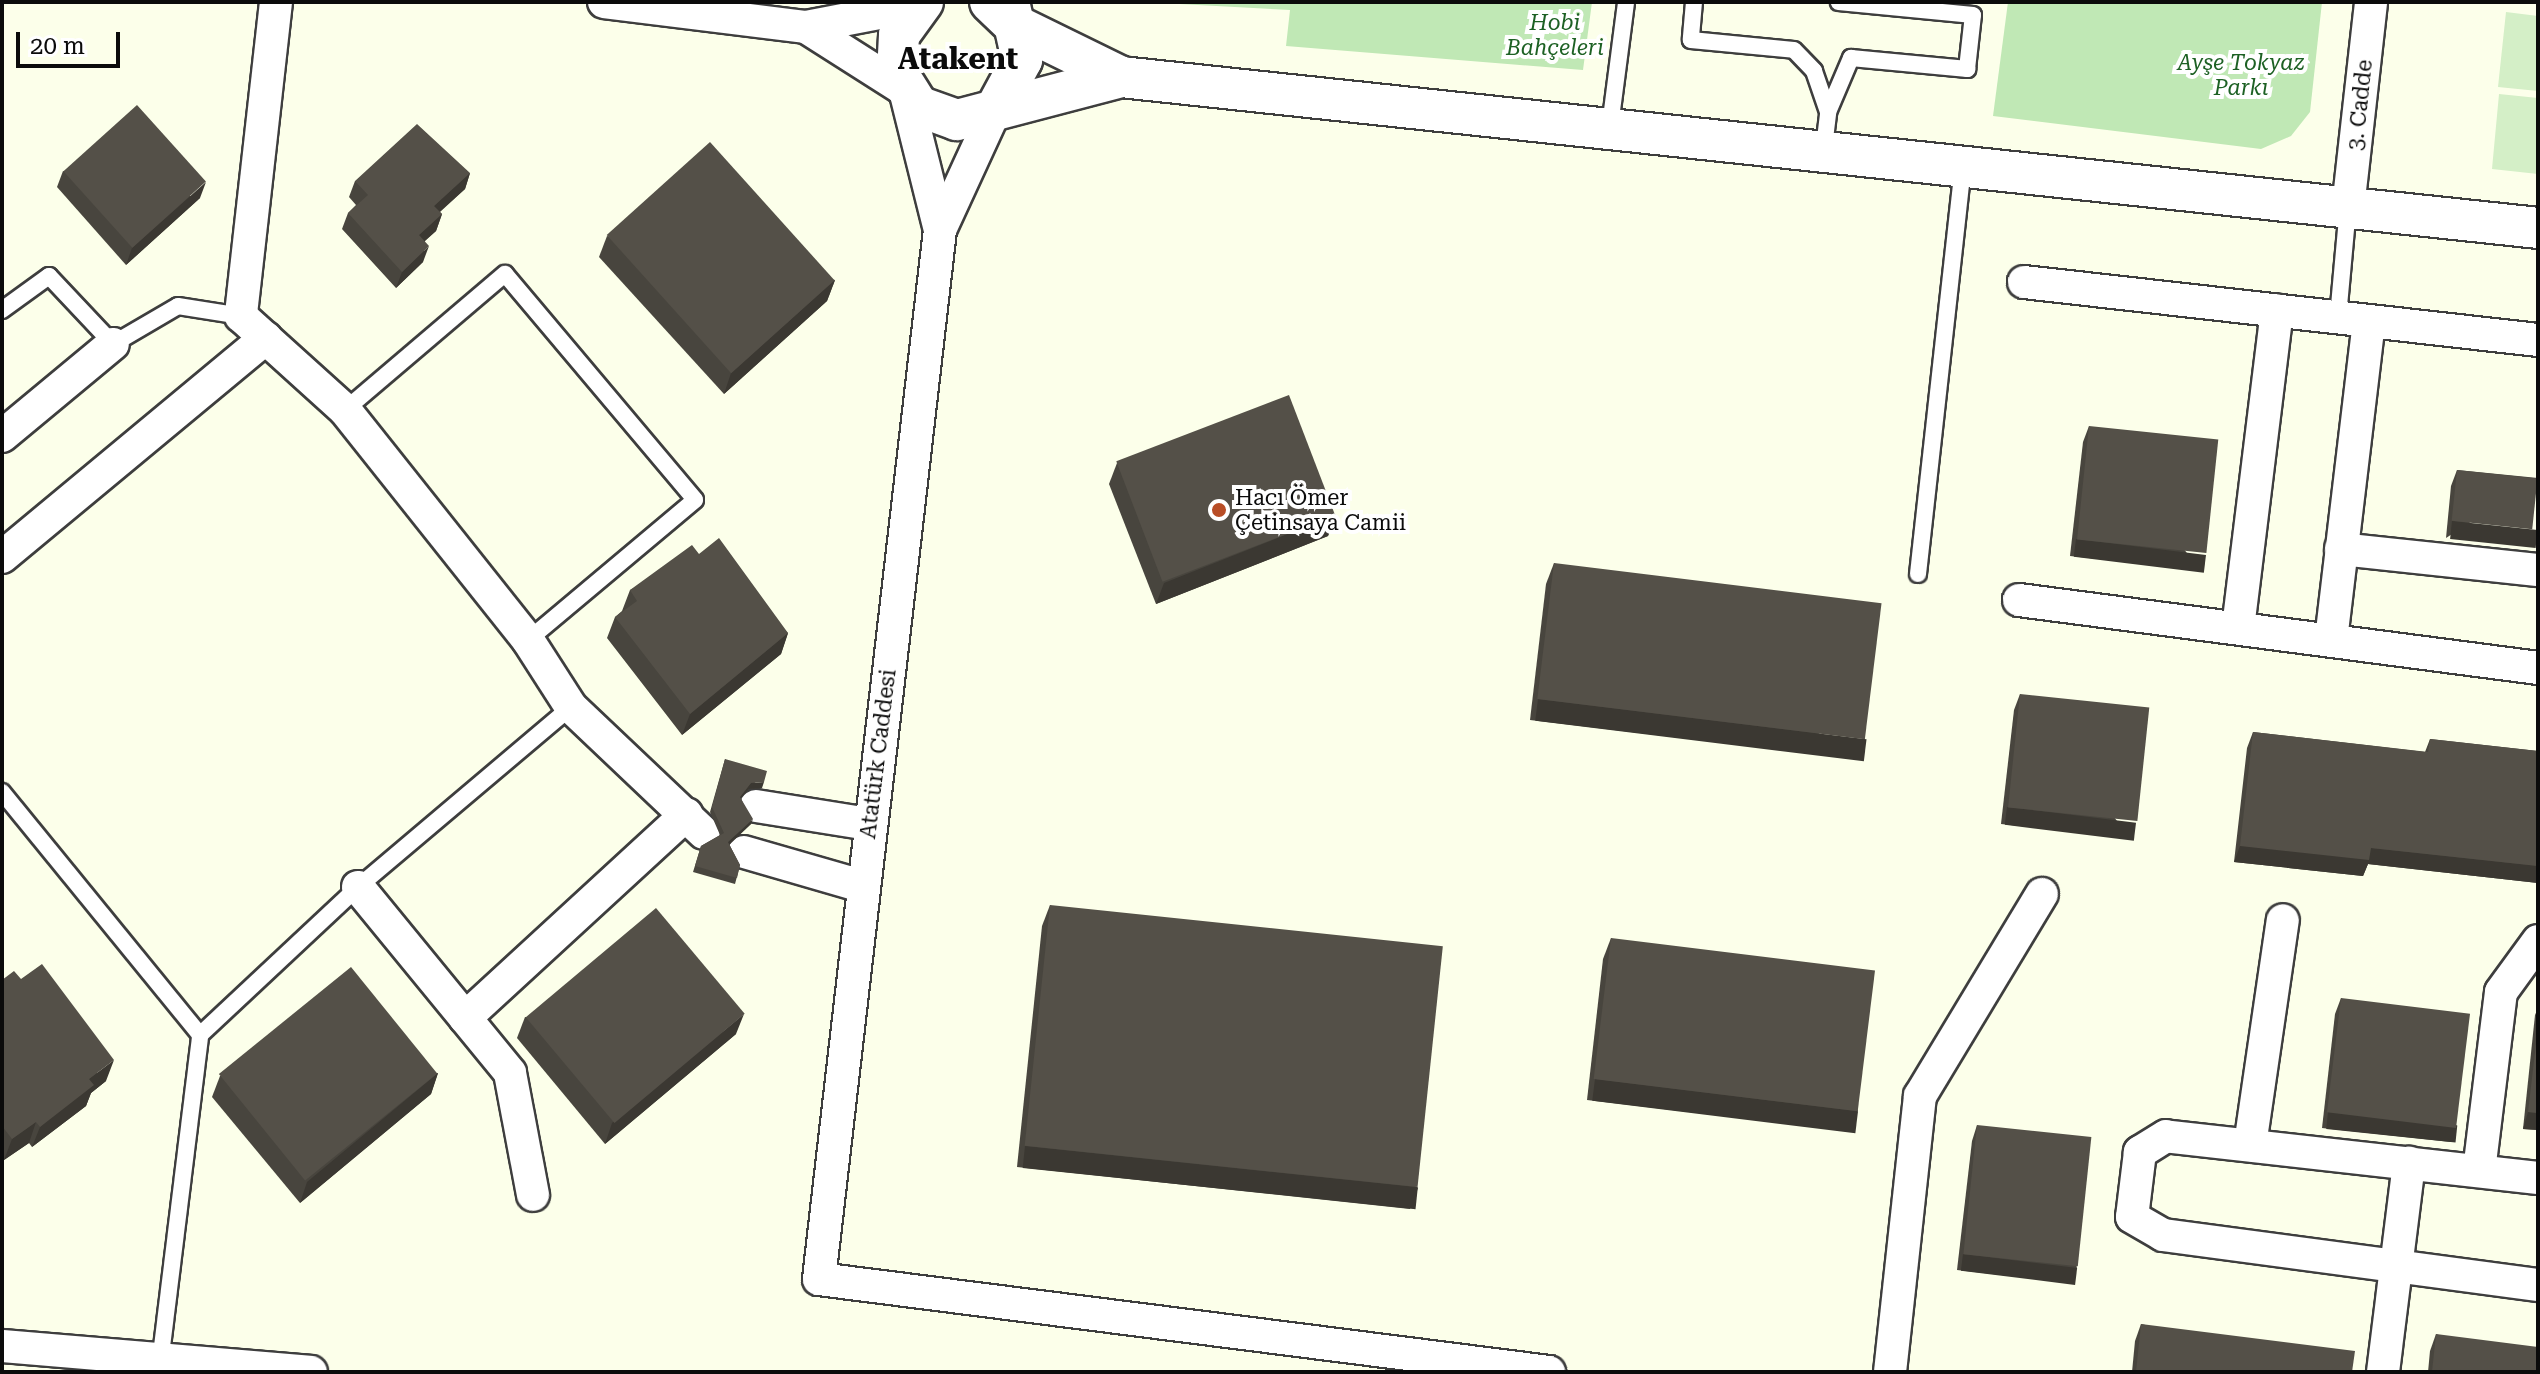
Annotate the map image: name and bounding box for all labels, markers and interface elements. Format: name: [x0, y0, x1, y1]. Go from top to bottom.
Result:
park label: Hobi Bahçeleri: [1506, 9, 1604, 60]
scale bar: [20, 16, 124, 66]
text: 20 m: [30, 32, 85, 60]
district label: Atakent: [898, 41, 1018, 77]
park label: Ayşe Tokyaz Parkı: [2178, 49, 2304, 100]
street label: 3. Cadde: [2342, 58, 2378, 152]
place label: Hacı Ömer Çetinsaya Camii: [1235, 484, 1406, 536]
marker: Hacı Ömer Çetinsaya Camii: [1210, 501, 1228, 519]
street label: Atatürk Caddesi: [854, 668, 902, 840]

